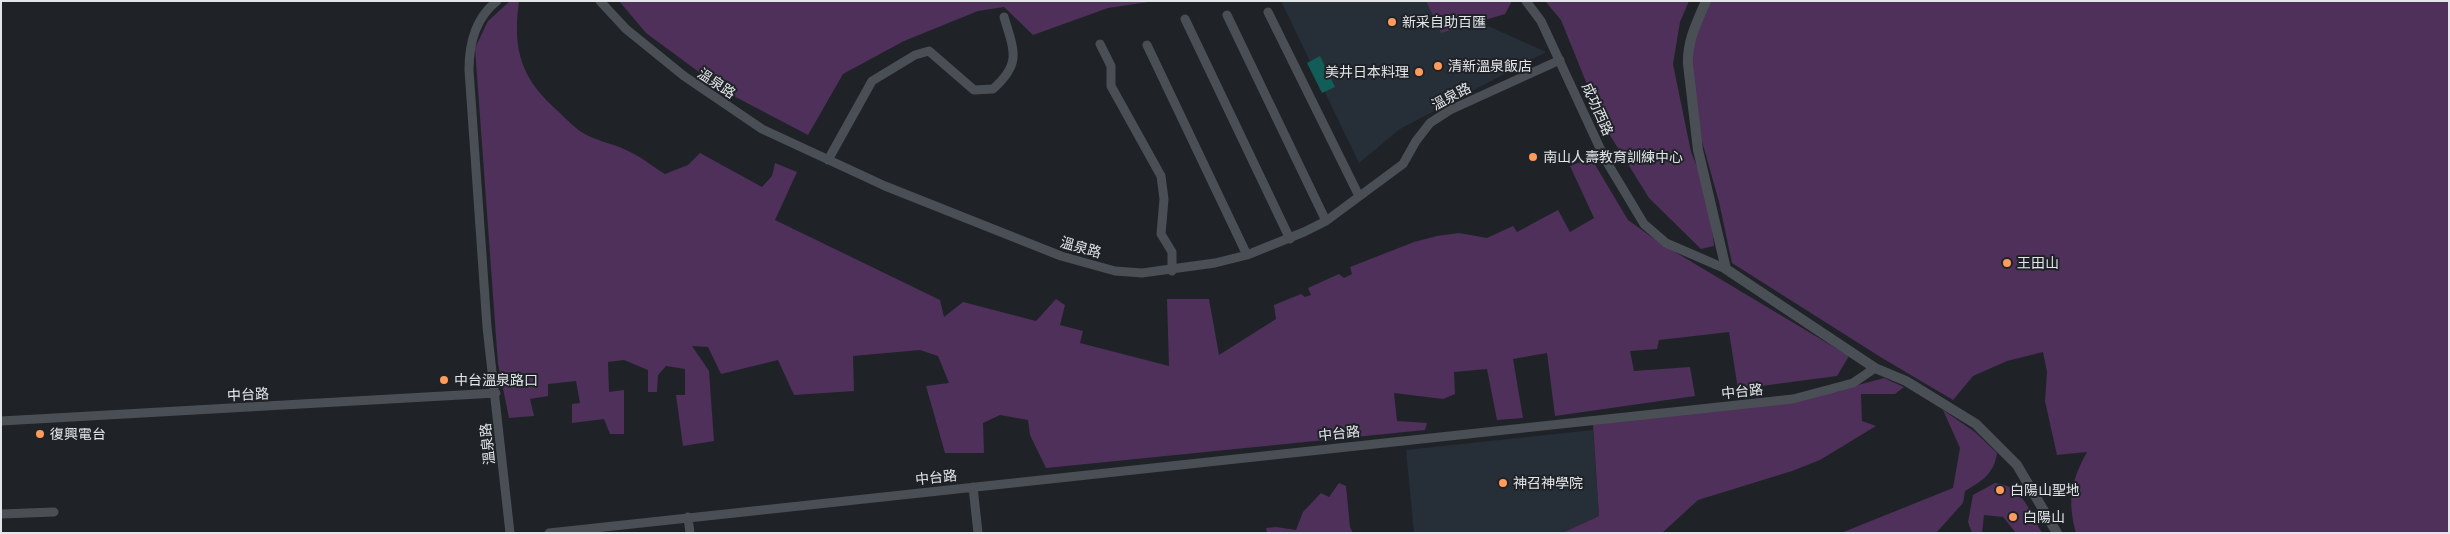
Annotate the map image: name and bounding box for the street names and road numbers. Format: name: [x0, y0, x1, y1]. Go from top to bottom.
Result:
street label: 溫泉路: [695, 64, 739, 102]
street label: 溫泉路: [1429, 79, 1473, 113]
street label: 成功西路: [1579, 80, 1617, 138]
street label: 溫泉路: [1058, 233, 1104, 261]
street label: 中台路: [1720, 380, 1764, 402]
street label: 中台路: [227, 385, 269, 403]
street label: 溫泉路: [476, 422, 498, 466]
street label: 中台路: [1317, 422, 1361, 444]
street label: 中台路: [914, 466, 958, 488]

